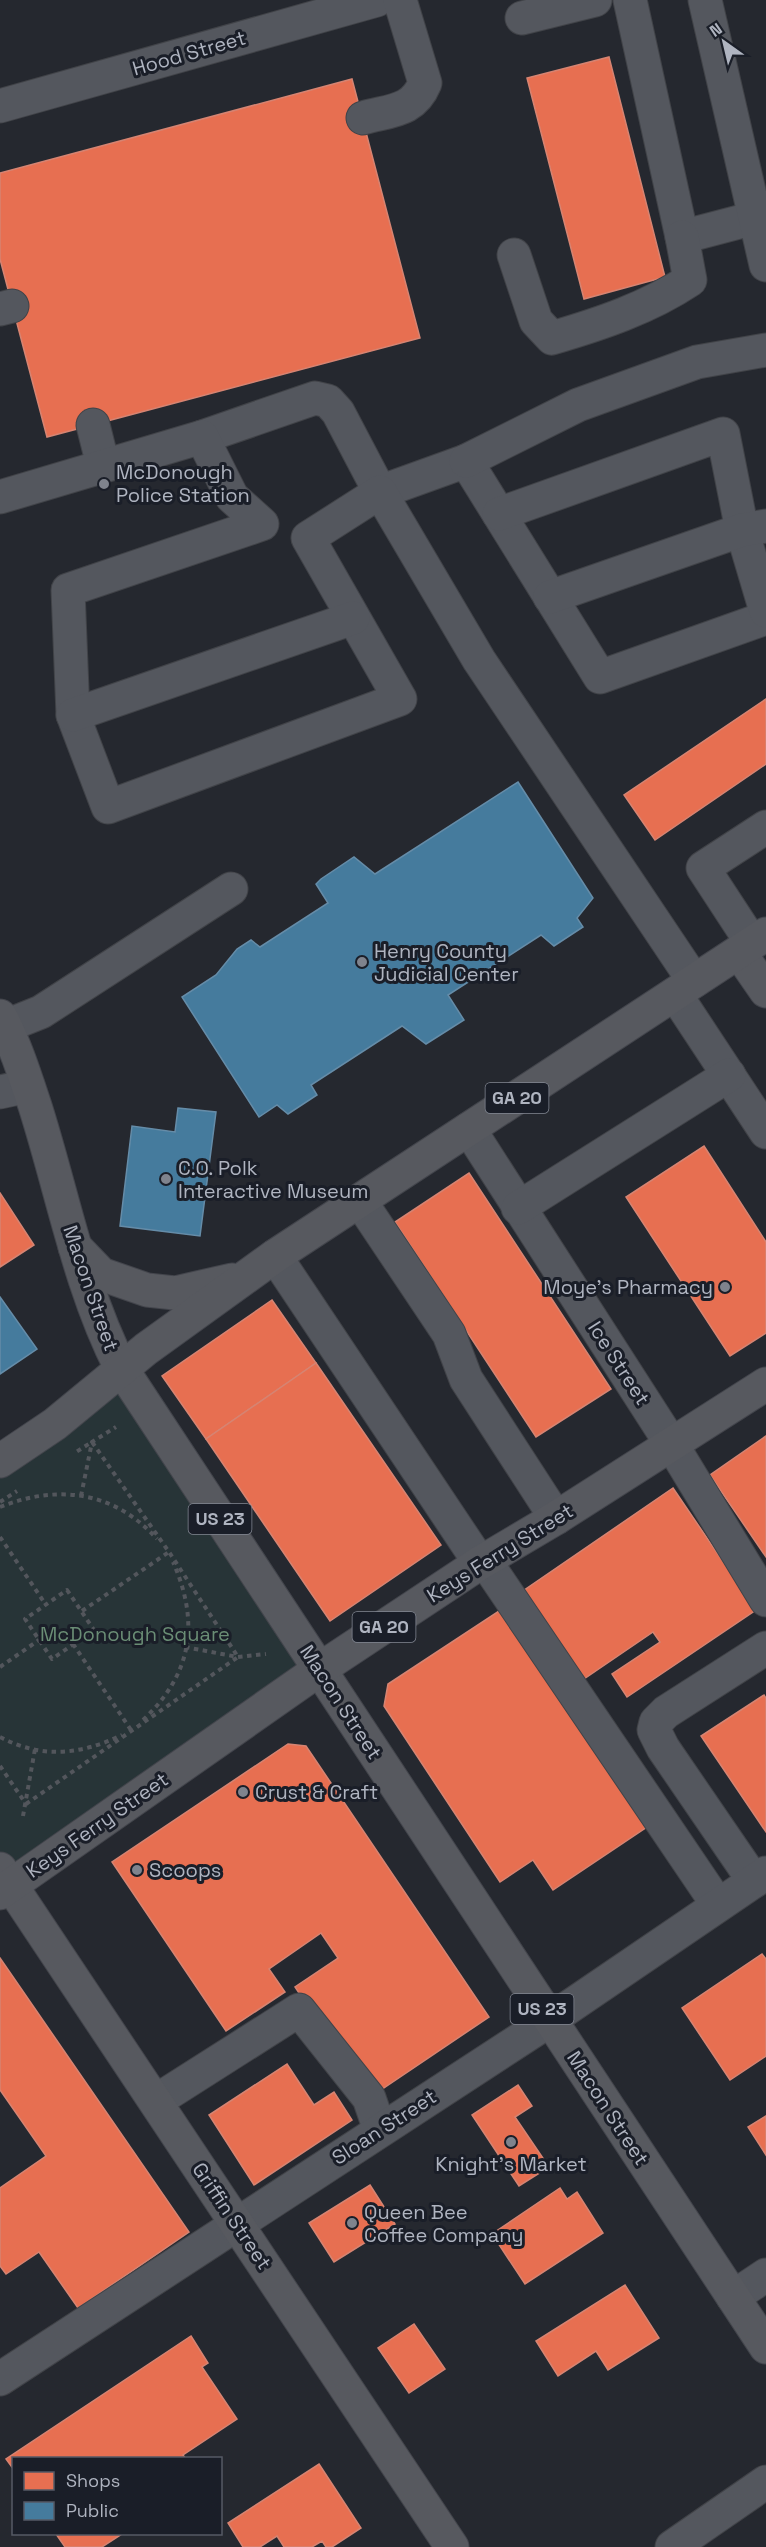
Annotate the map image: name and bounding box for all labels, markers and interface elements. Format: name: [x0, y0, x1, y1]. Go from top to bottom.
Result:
north arrow: [694, 12, 754, 72]
text: N: [706, 18, 726, 42]
street label: Hood Street: [129, 24, 249, 82]
place label: McDonough Police Station: [116, 459, 250, 508]
marker: McDonough Police Station: [97, 477, 111, 491]
place label: Henry County Judicial Center: [374, 938, 519, 987]
marker: Henry County Judicial Center: [355, 955, 369, 969]
road number: GA 20: [486, 1083, 548, 1113]
place label: C.O. Polk Interactive Museum: [178, 1155, 368, 1204]
marker: C.O. Polk Interactive Museum: [159, 1172, 173, 1186]
street label: Macon Street: [57, 1222, 125, 1354]
place label: Moye's Pharmacy: [543, 1274, 713, 1300]
marker: Moye's Pharmacy: [718, 1280, 732, 1294]
street label: Ice Street: [582, 1316, 656, 1410]
street label: Keys Ferry Street: [422, 1498, 578, 1608]
road number: US 23: [188, 1504, 252, 1534]
road number: GA 20: [352, 1612, 416, 1642]
park label: McDonough Square: [40, 1621, 230, 1647]
street label: Macon Street: [294, 1640, 388, 1764]
street label: Keys Ferry Street: [21, 1766, 173, 1884]
place label: Crust & Craft: [255, 1779, 378, 1805]
marker: Crust & Craft: [236, 1785, 250, 1799]
place label: Scoops: [149, 1857, 221, 1883]
marker: Scoops: [130, 1863, 144, 1877]
road number: US 23: [510, 1994, 574, 2024]
street label: Macon Street: [561, 2046, 655, 2170]
street label: Sloan Street: [327, 2084, 441, 2170]
marker: Knight's Market: [504, 2135, 518, 2149]
place label: Knight's Market: [435, 2151, 587, 2177]
street label: Griffin Street: [187, 2157, 277, 2275]
place label: Queen Bee Coffee Company: [364, 2199, 524, 2248]
marker: Queen Bee Coffee Company: [345, 2216, 359, 2230]
legend: [12, 2457, 222, 2535]
text: Shops: [66, 2469, 120, 2492]
text: Public: [66, 2499, 119, 2522]

